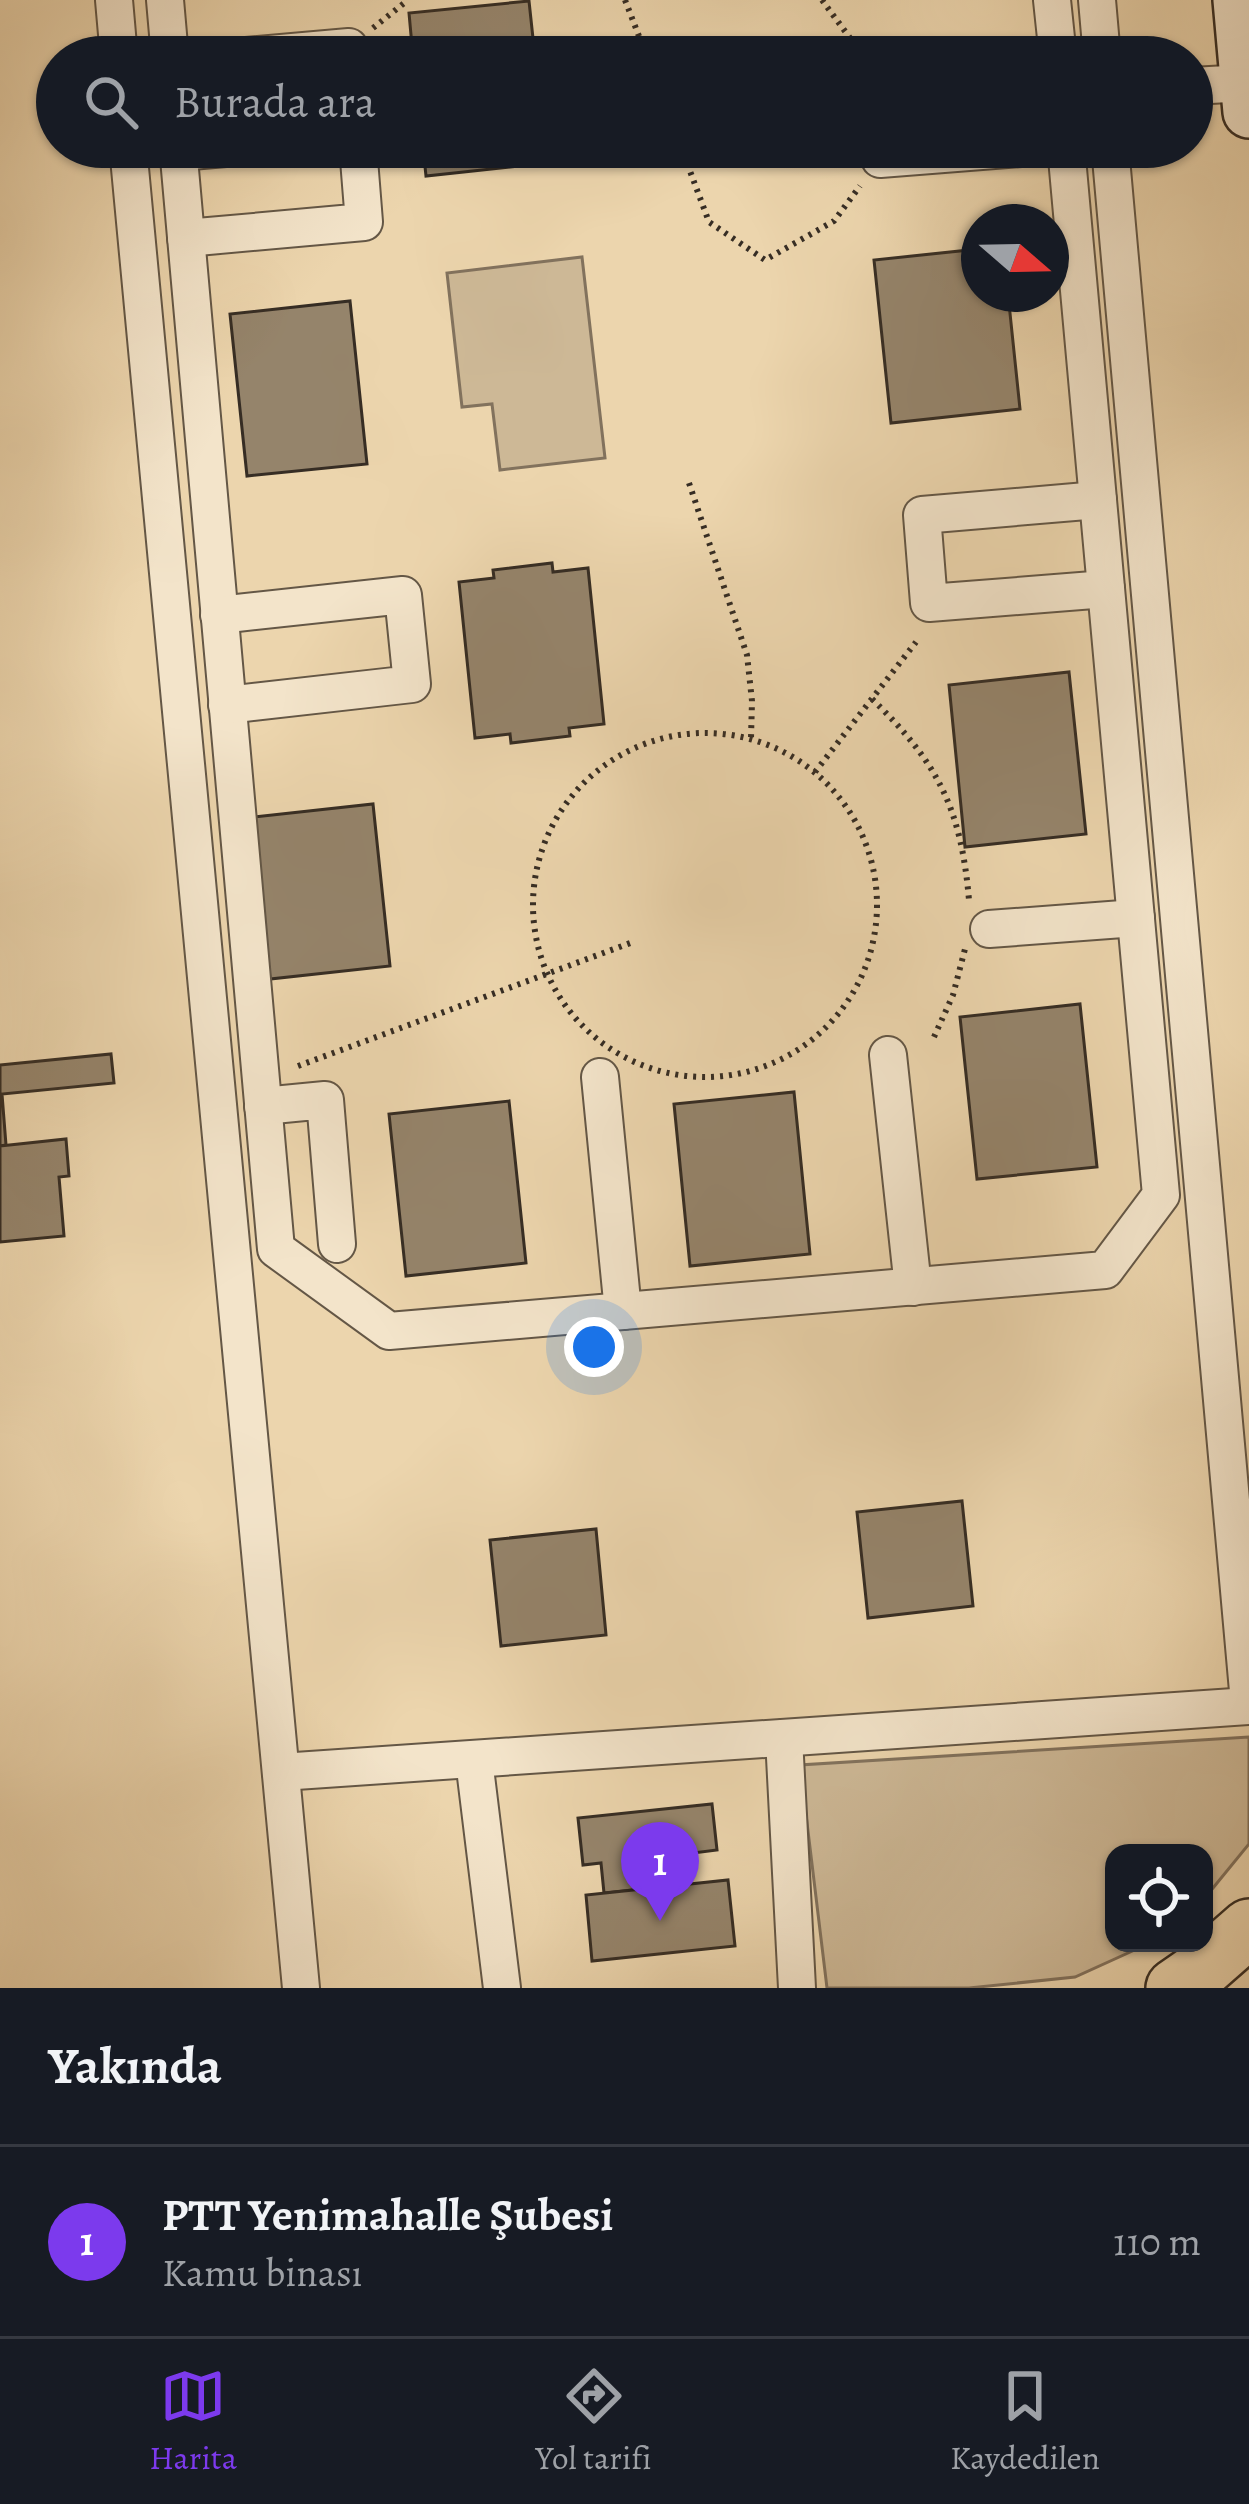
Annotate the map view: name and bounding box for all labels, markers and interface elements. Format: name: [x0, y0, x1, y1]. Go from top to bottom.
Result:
search box: [36, 36, 1213, 168]
icon: search: [78, 69, 144, 135]
text: Burada ara: [174, 71, 376, 133]
north arrow: [961, 204, 1069, 312]
your location: [564, 1317, 624, 1377]
pin: 1: [621, 1822, 699, 1921]
map controls: [1105, 1844, 1213, 1952]
button: locate: [1105, 1844, 1213, 1952]
text: Yakında: [48, 2031, 222, 2101]
text: PTT Yenimahalle Şubesi: [162, 2184, 613, 2246]
text: 1: [80, 2215, 94, 2268]
text: 110 m: [1113, 2215, 1201, 2268]
text: Kamu binası: [162, 2246, 363, 2299]
tab: Harita: [149, 2363, 237, 2480]
tab: Yol tarifi: [536, 2363, 651, 2480]
tab: Kaydedilen: [950, 2363, 1100, 2480]

